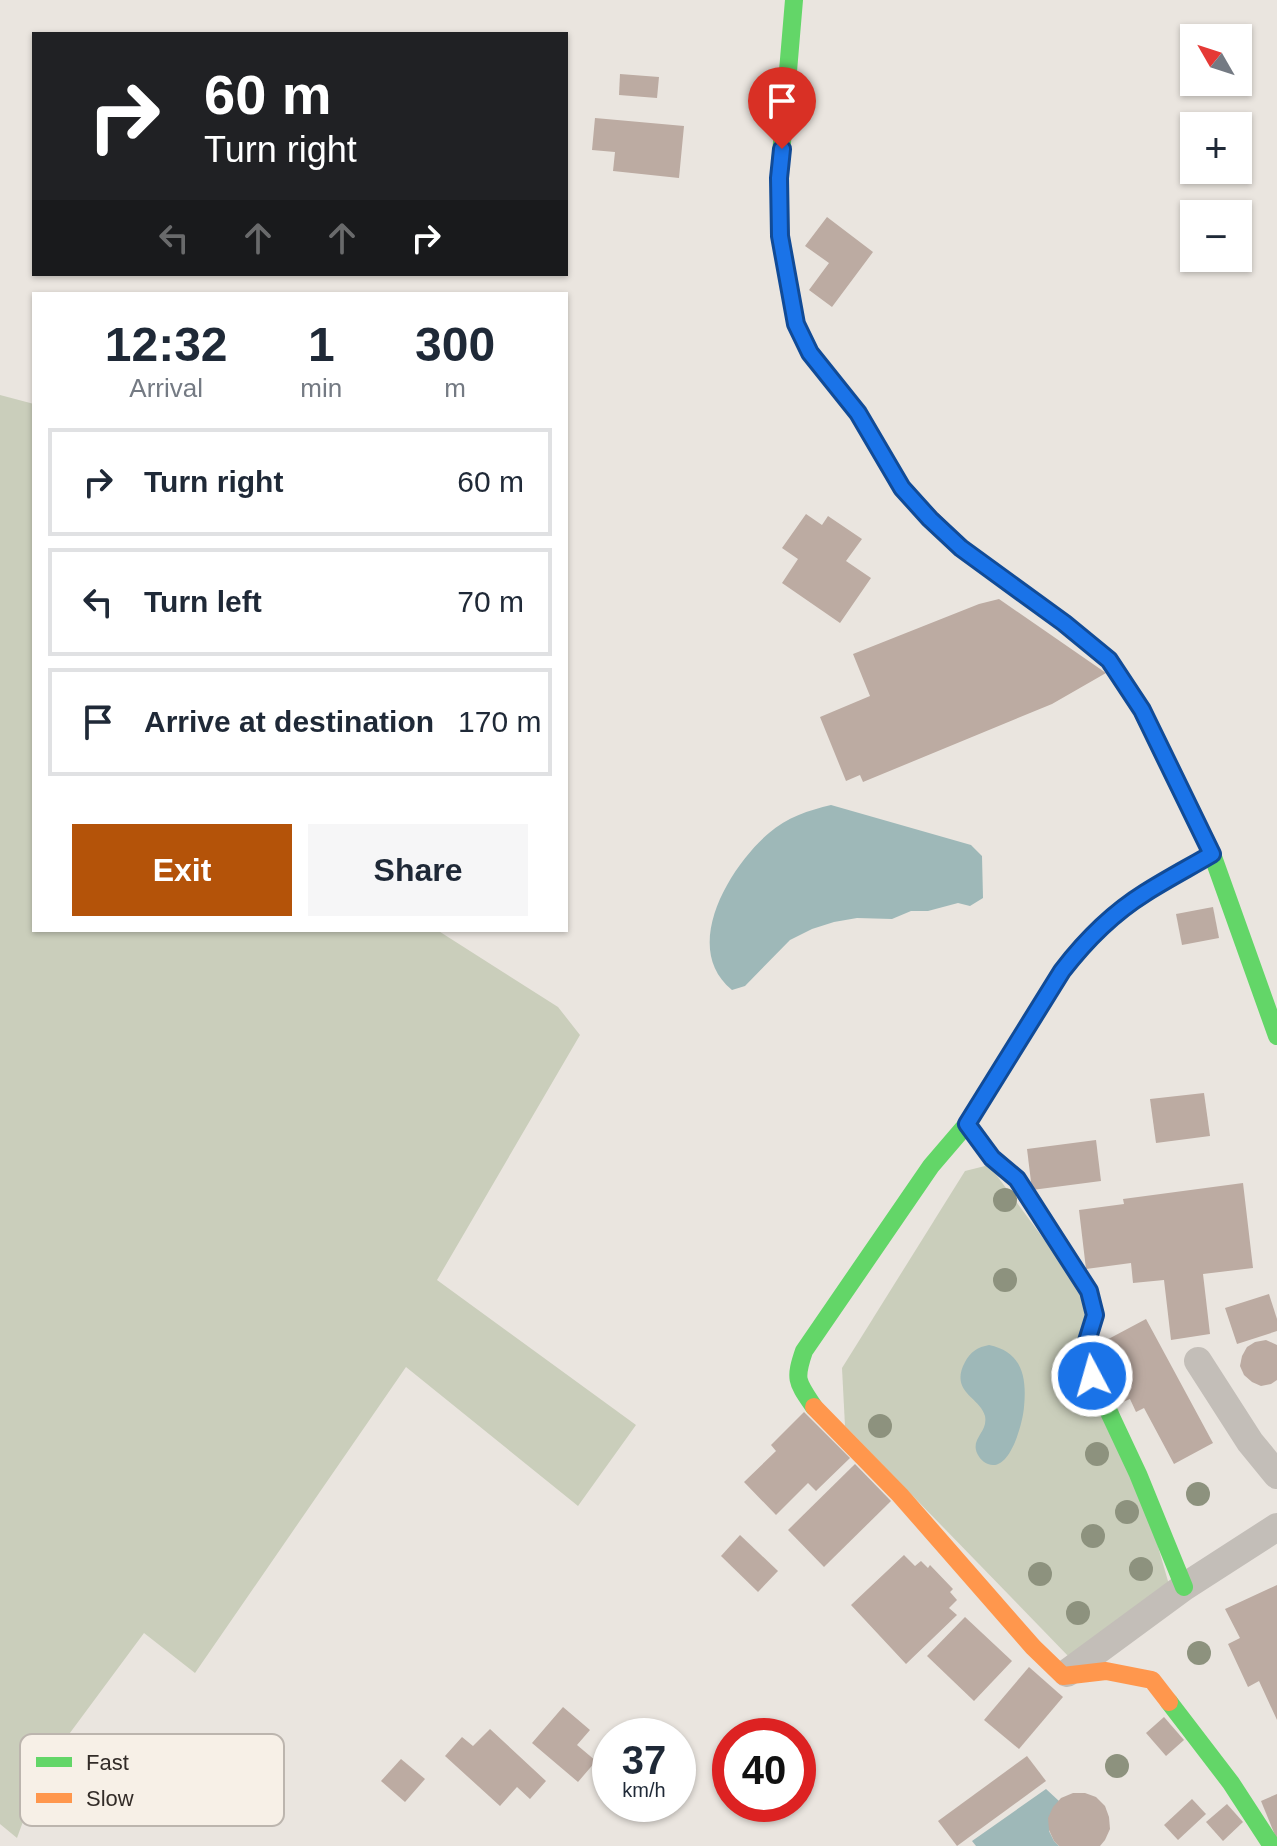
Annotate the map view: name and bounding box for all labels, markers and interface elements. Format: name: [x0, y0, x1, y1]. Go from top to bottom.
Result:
north arrow: [1180, 24, 1252, 96]
map controls: [1180, 24, 1252, 272]
text: 60 m: [204, 63, 332, 126]
icon: right: [72, 64, 176, 168]
pin: [748, 67, 816, 149]
icon: arrive: [760, 79, 804, 123]
button: +: [1180, 112, 1252, 184]
text: Turn right: [204, 129, 357, 170]
button: −: [1180, 200, 1252, 272]
icon: left: [152, 216, 196, 260]
icon: ahead: [236, 216, 280, 260]
icon: ahead: [320, 216, 364, 260]
icon: right: [404, 216, 448, 260]
text: 12:32: [105, 318, 228, 371]
text: 1: [308, 318, 335, 371]
text: 300: [415, 318, 495, 371]
text: Arrival: [129, 373, 203, 403]
text: min: [300, 373, 342, 403]
text: m: [444, 373, 466, 403]
icon: right: [76, 460, 120, 504]
text: Turn right: [144, 465, 283, 498]
text: 60 m: [457, 465, 524, 498]
icon: left: [76, 580, 120, 624]
text: Turn left: [144, 585, 262, 618]
text: 70 m: [457, 585, 524, 618]
icon: arrive: [76, 700, 120, 744]
text: Arrive at destination: [144, 705, 434, 738]
text: 170 m: [458, 705, 541, 738]
button: Exit: [72, 824, 292, 916]
button: Share: [308, 824, 528, 916]
position arrow: [1050, 1334, 1134, 1418]
speed limit sign: 40: [712, 1718, 816, 1822]
legend: [20, 1734, 284, 1826]
text: 37: [622, 1738, 666, 1782]
text: Fast: [86, 1750, 129, 1775]
text: km/h: [622, 1779, 666, 1801]
text: Slow: [86, 1786, 134, 1811]

